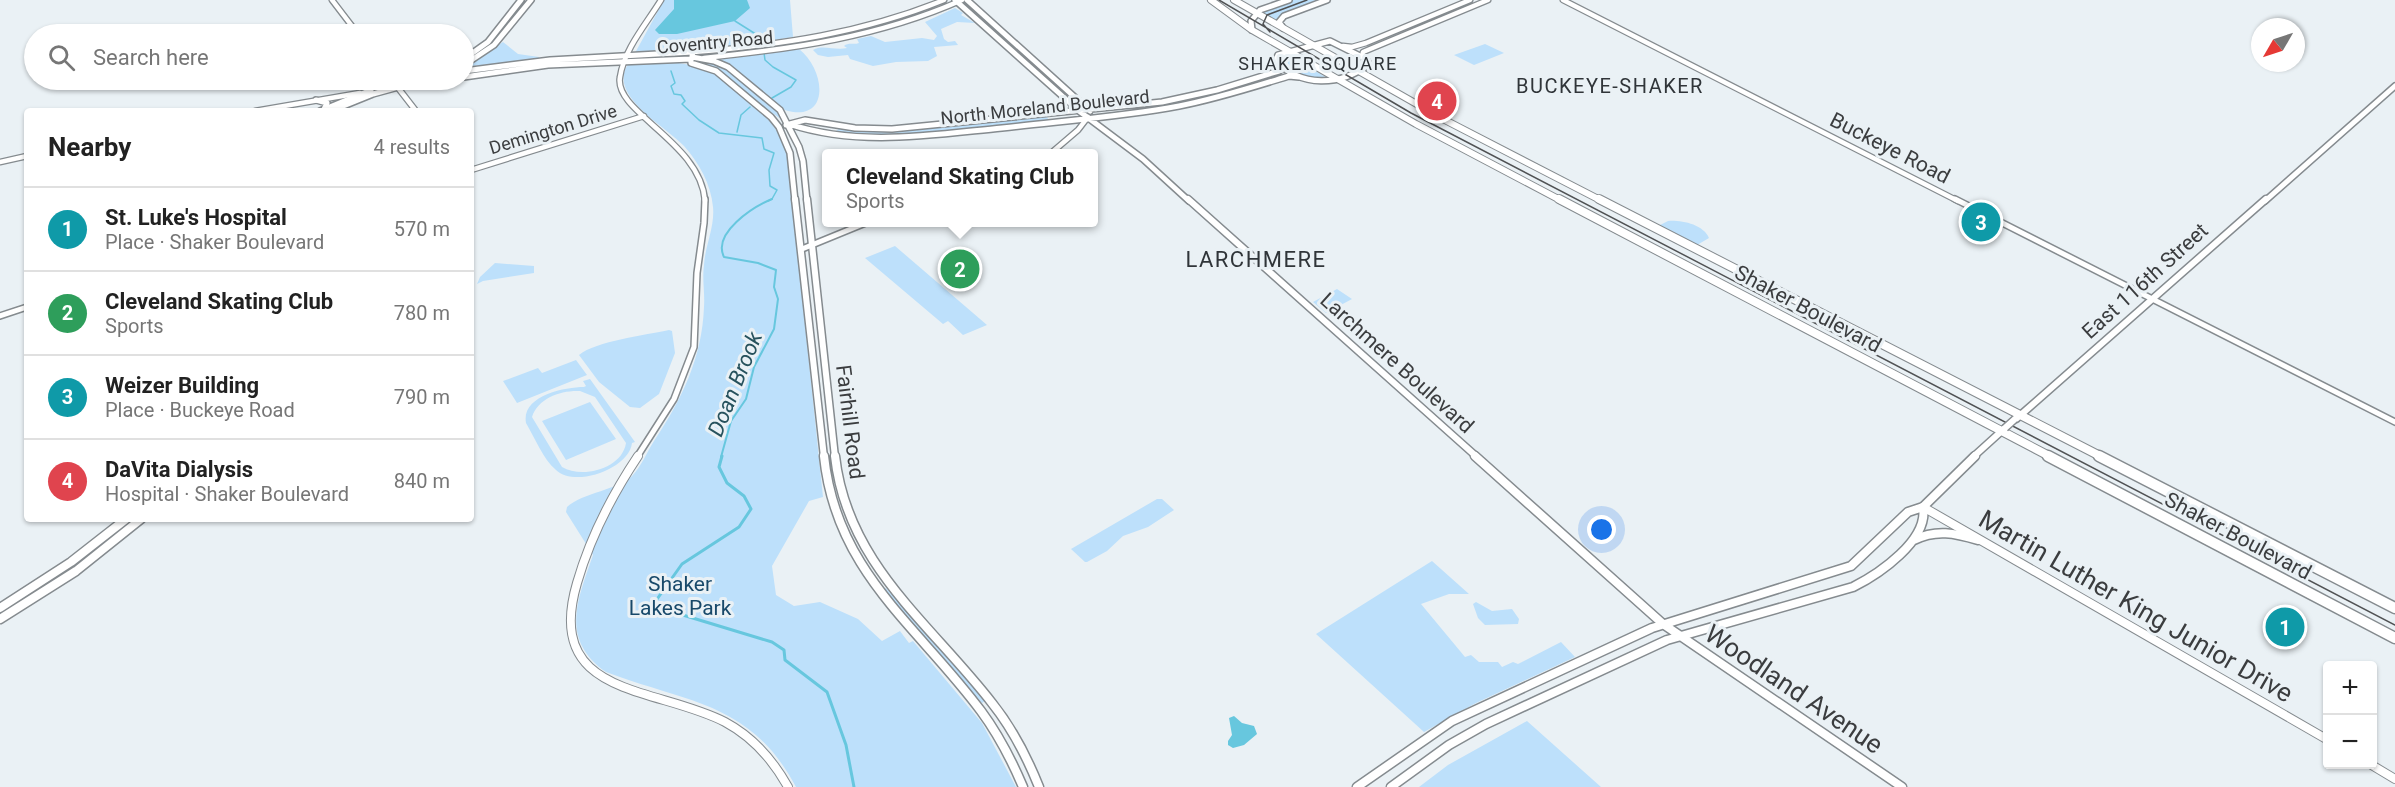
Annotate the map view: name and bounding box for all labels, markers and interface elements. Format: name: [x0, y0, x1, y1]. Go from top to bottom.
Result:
north arrow: [2251, 18, 2305, 72]
search box: [24, 24, 474, 90]
street label: Coventry Road: [656, 26, 774, 58]
icon: search: [45, 41, 78, 74]
text: Search here: [93, 45, 209, 70]
district label: SHAKER SQUARE: [1238, 53, 1398, 74]
district label: BUCKEYE-SHAKER: [1516, 74, 1704, 98]
pin: 4: [1418, 78, 1456, 124]
street label: North Moreland Boulevard: [940, 86, 1150, 128]
street label: Demington Drive: [487, 100, 619, 158]
street label: Buckeye Road: [1826, 107, 1954, 189]
text: Nearby: [48, 132, 131, 162]
text: 4 results: [374, 135, 450, 159]
popup: [822, 149, 1098, 227]
text: Cleveland Skating Club: [846, 164, 1074, 189]
text: Sports: [846, 189, 905, 213]
pin: 3: [1962, 200, 2000, 244]
text: St. Luke's Hospital: [105, 205, 287, 230]
text: 1: [62, 217, 73, 241]
text: 570 m: [394, 217, 450, 241]
street label: East 116th Street: [2077, 218, 2213, 344]
text: Place · Shaker Boulevard: [105, 230, 324, 254]
pin: 2: [940, 246, 980, 292]
district label: LARCHMERE: [1185, 247, 1327, 272]
street label: Shaker Boulevard: [1731, 260, 1885, 358]
street label: Larchmere Boulevard: [1315, 288, 1479, 438]
text: Cleveland Skating Club: [105, 289, 333, 314]
text: 2: [62, 301, 73, 325]
text: 780 m: [394, 301, 450, 325]
text: Sports: [105, 314, 164, 338]
water label: Doan Brook: [703, 327, 768, 440]
street label: Fairhill Road: [831, 363, 869, 481]
text: Weizer Building: [105, 373, 259, 398]
text: 3: [62, 385, 73, 409]
text: 790 m: [394, 385, 450, 409]
text: Place · Buckeye Road: [105, 398, 295, 422]
text: DaVita Dialysis: [105, 457, 253, 482]
text: 4: [62, 469, 73, 493]
text: 840 m: [394, 469, 450, 493]
text: Hospital · Shaker Boulevard: [105, 482, 349, 506]
street label: Shaker Boulevard: [2161, 487, 2315, 585]
street label: Martin Luther King Junior Drive: [1974, 504, 2298, 708]
your location: [1587, 515, 1616, 544]
park label: Shaker Lakes Park: [629, 572, 732, 620]
pin: 1: [2266, 604, 2304, 650]
street label: Woodland Avenue: [1699, 618, 1889, 760]
map controls: [2323, 661, 2377, 769]
button: +: [2323, 661, 2377, 715]
button: −: [2323, 715, 2377, 769]

